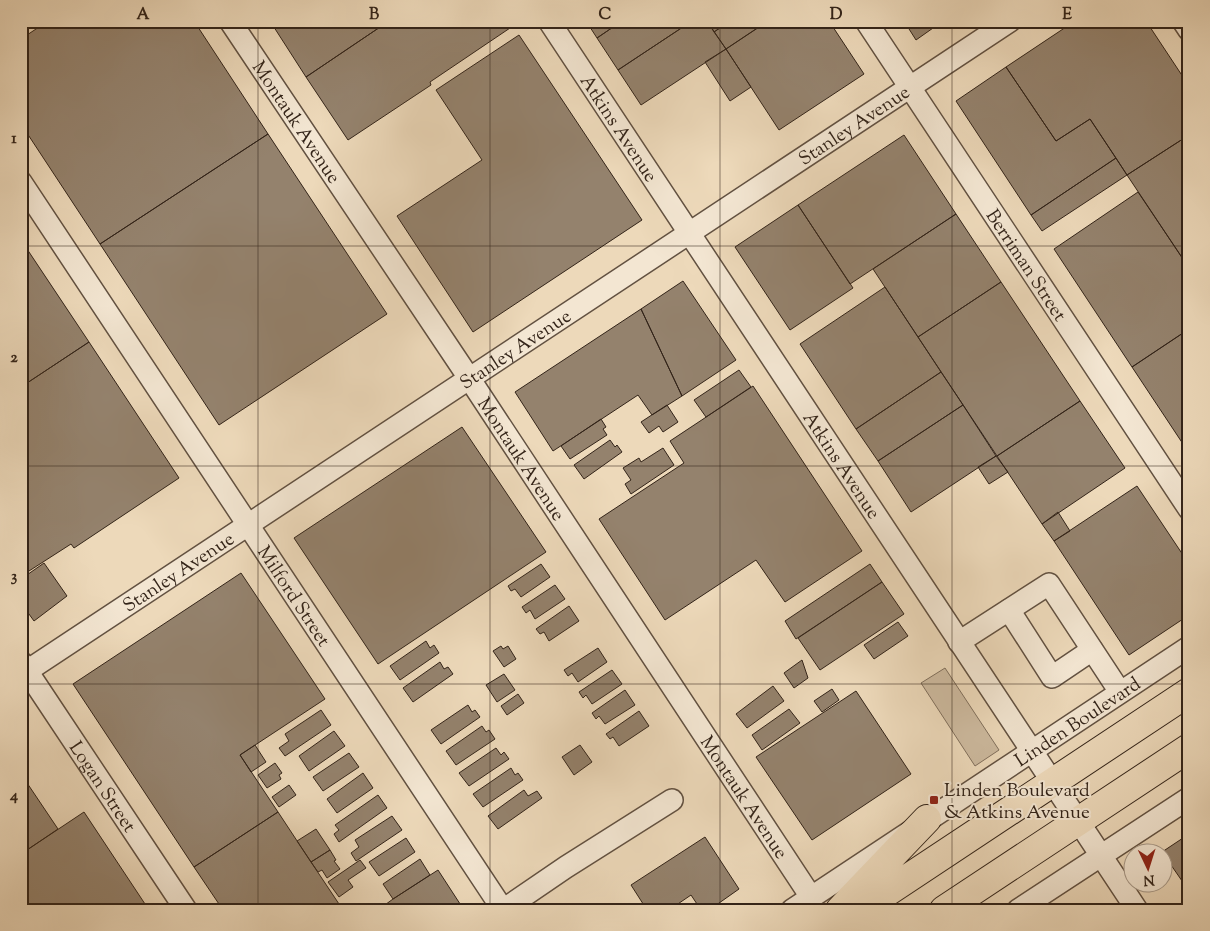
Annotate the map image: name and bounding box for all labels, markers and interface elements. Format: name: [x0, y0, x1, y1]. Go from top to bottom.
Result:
text: A: [137, 4, 150, 27]
text: B: [369, 4, 379, 27]
text: C: [599, 4, 612, 27]
text: D: [830, 4, 843, 27]
text: E: [1062, 4, 1072, 27]
street label: Montauk Avenue: [244, 56, 346, 190]
street label: Atkins Avenue: [572, 70, 663, 188]
street label: Stanley Avenue: [794, 80, 916, 173]
text: 1: [11, 128, 17, 151]
street label: Berriman Street: [978, 204, 1072, 328]
street label: Stanley Avenue: [455, 304, 577, 397]
text: 2: [10, 347, 18, 370]
street label: Montauk Avenue: [469, 393, 571, 527]
street label: Atkins Avenue: [795, 407, 886, 525]
street label: Stanley Avenue: [118, 527, 240, 620]
street label: Milford Street: [250, 541, 336, 653]
text: 3: [11, 566, 18, 589]
street label: Linden Boulevard: [1010, 671, 1147, 775]
street label: Montauk Avenue: [692, 731, 793, 865]
street label: Logan Street: [61, 737, 142, 839]
place label: Linden Boulevard & Atkins Avenue: [944, 778, 1090, 827]
text: 4: [9, 785, 18, 808]
marker: Linden Boulevard & Atkins Avenue: [928, 794, 940, 806]
north arrow: [1122, 844, 1172, 894]
text: N: [1142, 869, 1155, 889]

